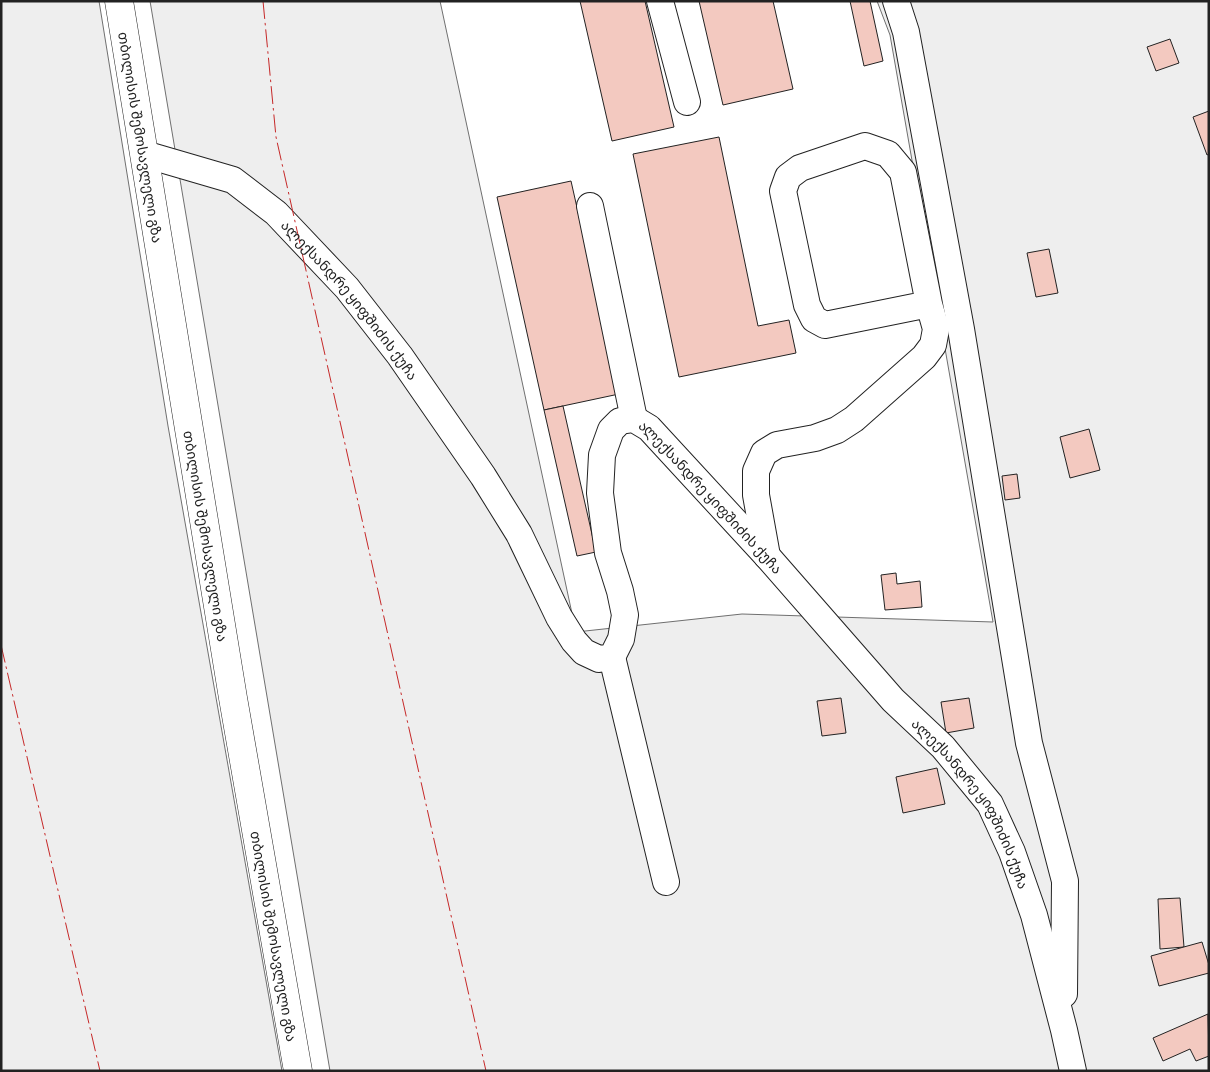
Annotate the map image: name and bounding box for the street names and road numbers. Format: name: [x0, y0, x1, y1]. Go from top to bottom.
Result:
street label: თბილისის შემოსავლელი გზა: [115, 30, 168, 244]
street label: ალექსანდრე ყიფშიძის ქუჩა: [277, 215, 423, 383]
street label: ალექსანდრე ყიფშიძის ქუჩა: [636, 415, 787, 577]
street label: თბილისის შემოსავლელი გზა: [180, 429, 233, 643]
street label: ალექსანდრე ყიფშიძის ქუჩა: [908, 713, 1034, 891]
street label: თბილისის შემოსავლელი გზა: [247, 829, 302, 1043]

